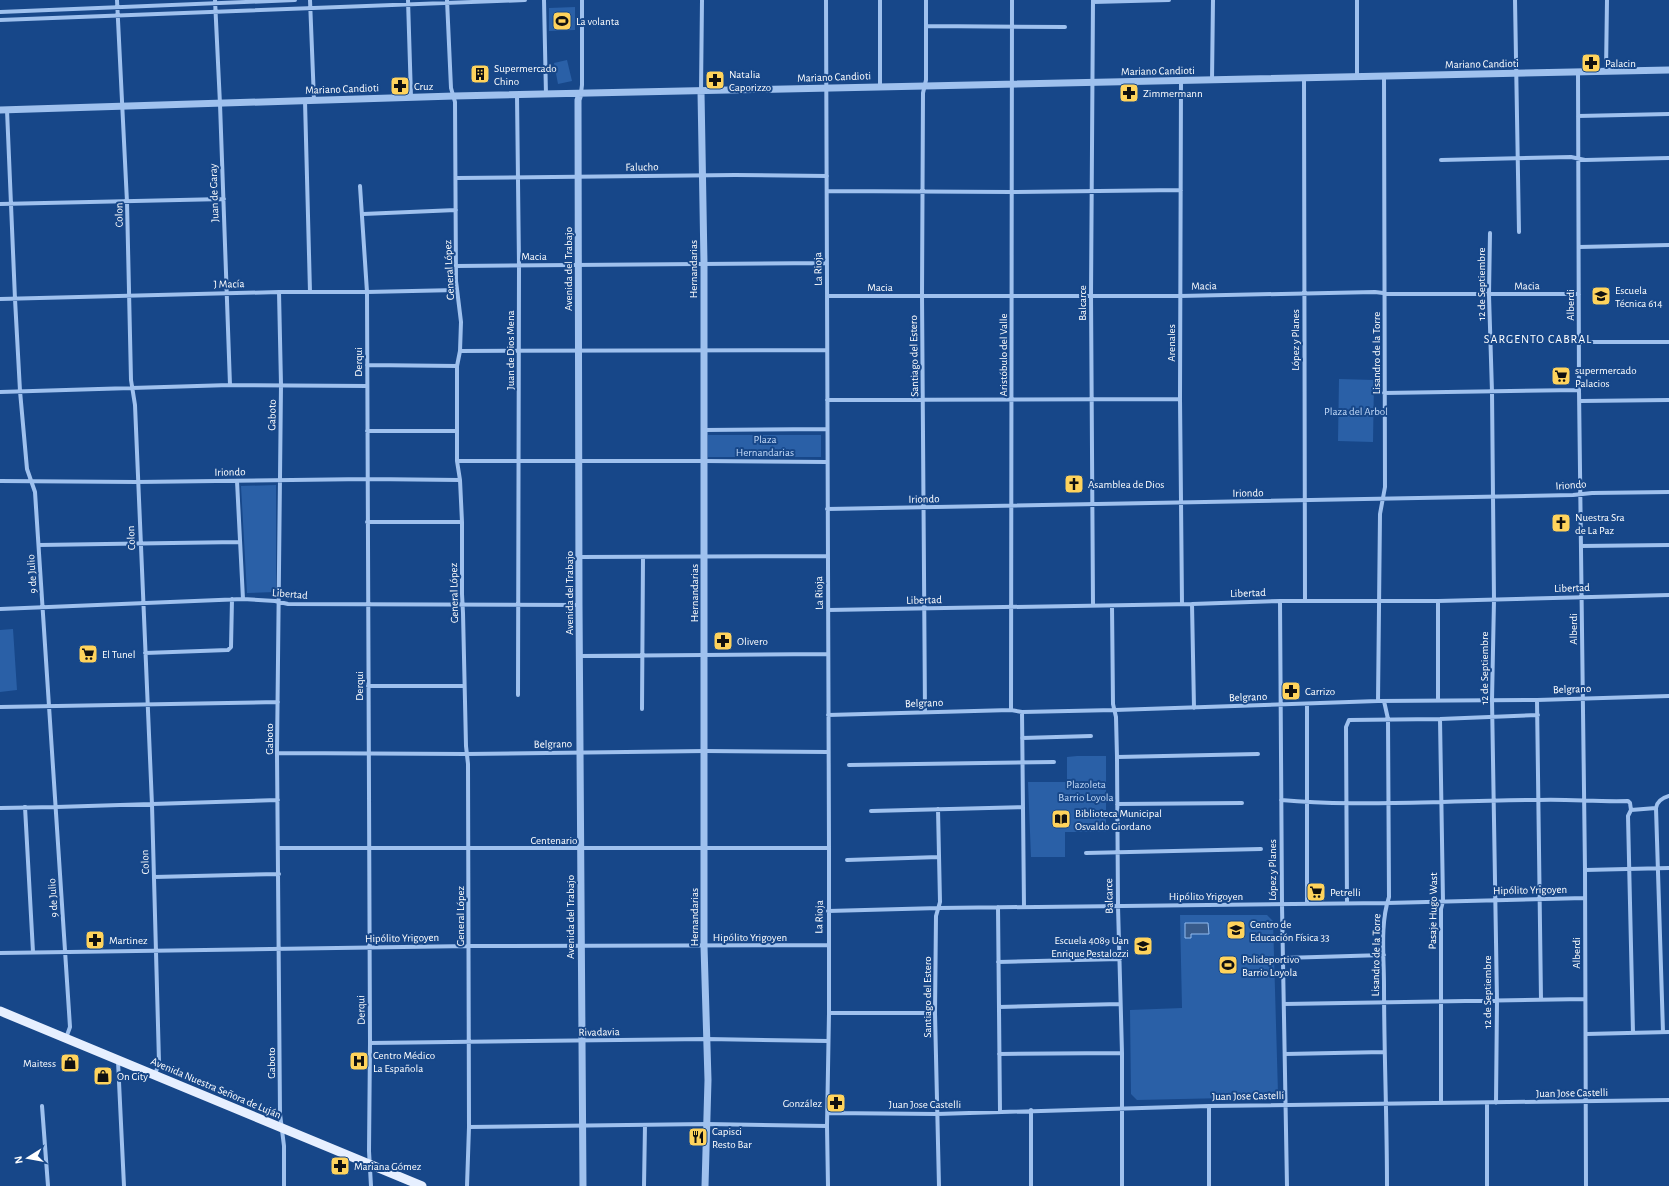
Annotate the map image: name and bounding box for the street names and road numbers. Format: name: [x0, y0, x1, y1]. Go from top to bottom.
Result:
street label: Mariano Candioti: [1445, 58, 1519, 70]
street label: Mariano Candioti: [1121, 65, 1195, 77]
street label: Mariano Candioti: [797, 70, 871, 84]
street label: Mariano Candioti: [305, 82, 379, 96]
street label: Falucho: [625, 161, 659, 173]
street label: Juan de Garay: [207, 163, 221, 222]
street label: Colon: [113, 203, 125, 227]
street label: Avenida del Trabajo: [563, 227, 574, 311]
street label: General López: [442, 239, 456, 300]
street label: Hernandarias: [688, 240, 699, 298]
street label: 12 de Septiembre: [1476, 247, 1487, 321]
street label: Macia: [521, 251, 547, 262]
street label: La Rioja: [812, 252, 824, 286]
street label: J Macía: [213, 278, 245, 290]
street label: Macia: [1191, 280, 1217, 292]
street label: Macia: [1514, 280, 1540, 292]
street label: Macia: [867, 282, 893, 293]
street label: Balcarce: [1077, 285, 1088, 321]
street label: Alberdi: [1565, 289, 1576, 321]
street label: López y Planes: [1290, 309, 1301, 371]
street label: Juan de Dios Mena: [505, 310, 516, 390]
street label: Lisandro de la Torre: [1371, 312, 1382, 394]
street label: Aristóbulo del Valle: [998, 314, 1009, 396]
street label: Santiago del Estero: [908, 315, 920, 397]
street label: Arenales: [1166, 324, 1177, 362]
street label: Derqui: [353, 347, 364, 377]
street label: Gaboto: [266, 399, 278, 431]
street label: Iriondo: [214, 466, 246, 478]
street label: Iriondo: [1555, 478, 1587, 492]
street label: Iriondo: [1232, 487, 1264, 499]
street label: Iriondo: [908, 493, 940, 505]
street label: Colon: [125, 525, 137, 551]
street label: Avenida del Trabajo: [564, 551, 575, 635]
street label: 9 de Julio: [25, 554, 39, 594]
street label: General López: [448, 562, 460, 623]
street label: Hernandarias: [689, 564, 700, 622]
street label: La Rioja: [813, 576, 825, 610]
street label: Libertad: [1554, 582, 1590, 594]
street label: Libertad: [272, 587, 309, 601]
street label: Libertad: [1230, 587, 1266, 599]
street label: Libertad: [906, 594, 942, 606]
street label: Alberdi: [1568, 613, 1579, 645]
street label: 12 de Septiembre: [1479, 631, 1490, 705]
street label: Derqui: [354, 671, 365, 701]
street label: Belgrano: [1553, 683, 1591, 695]
street label: Belgrano: [1229, 691, 1267, 703]
street label: Belgrano: [905, 697, 943, 709]
street label: Gaboto: [264, 723, 275, 755]
street label: Belgrano: [534, 738, 572, 750]
street label: Centenario: [531, 835, 577, 846]
street label: López y Planes: [1267, 839, 1278, 901]
street label: Colon: [139, 850, 151, 874]
street label: Pasaje Hugo Wast: [1427, 872, 1439, 950]
street label: Avenida del Trabajo: [565, 875, 576, 959]
street label: 9 de Julio: [46, 878, 60, 918]
street label: Balcarce: [1103, 878, 1115, 914]
street label: Hipólito Yrigoyen: [1493, 884, 1567, 896]
street label: General López: [455, 885, 466, 946]
street label: Hernandarias: [689, 888, 700, 946]
street label: Hipólito Yrigoyen: [1169, 891, 1243, 902]
street label: La Rioja: [813, 900, 825, 934]
street label: Lisandro de la Torre: [1370, 914, 1382, 996]
street label: Hipólito Yrigoyen: [365, 932, 439, 944]
street label: Hipólito Yrigoyen: [713, 932, 787, 943]
street label: Alberdi: [1571, 937, 1582, 969]
street label: 12 de Septiembre: [1482, 955, 1493, 1029]
street label: Santiago del Estero: [922, 956, 933, 1038]
street label: Derqui: [355, 995, 367, 1025]
street label: Rivadavia: [578, 1026, 620, 1038]
street label: Gaboto: [266, 1047, 277, 1079]
street label: Avenida Nuestra Señora de Luján: [149, 1056, 283, 1120]
street label: Juan Jose Castelli: [1536, 1087, 1608, 1099]
street label: Juan Jose Castelli: [1212, 1090, 1284, 1102]
street label: Juan Jose Castelli: [889, 1099, 961, 1110]

